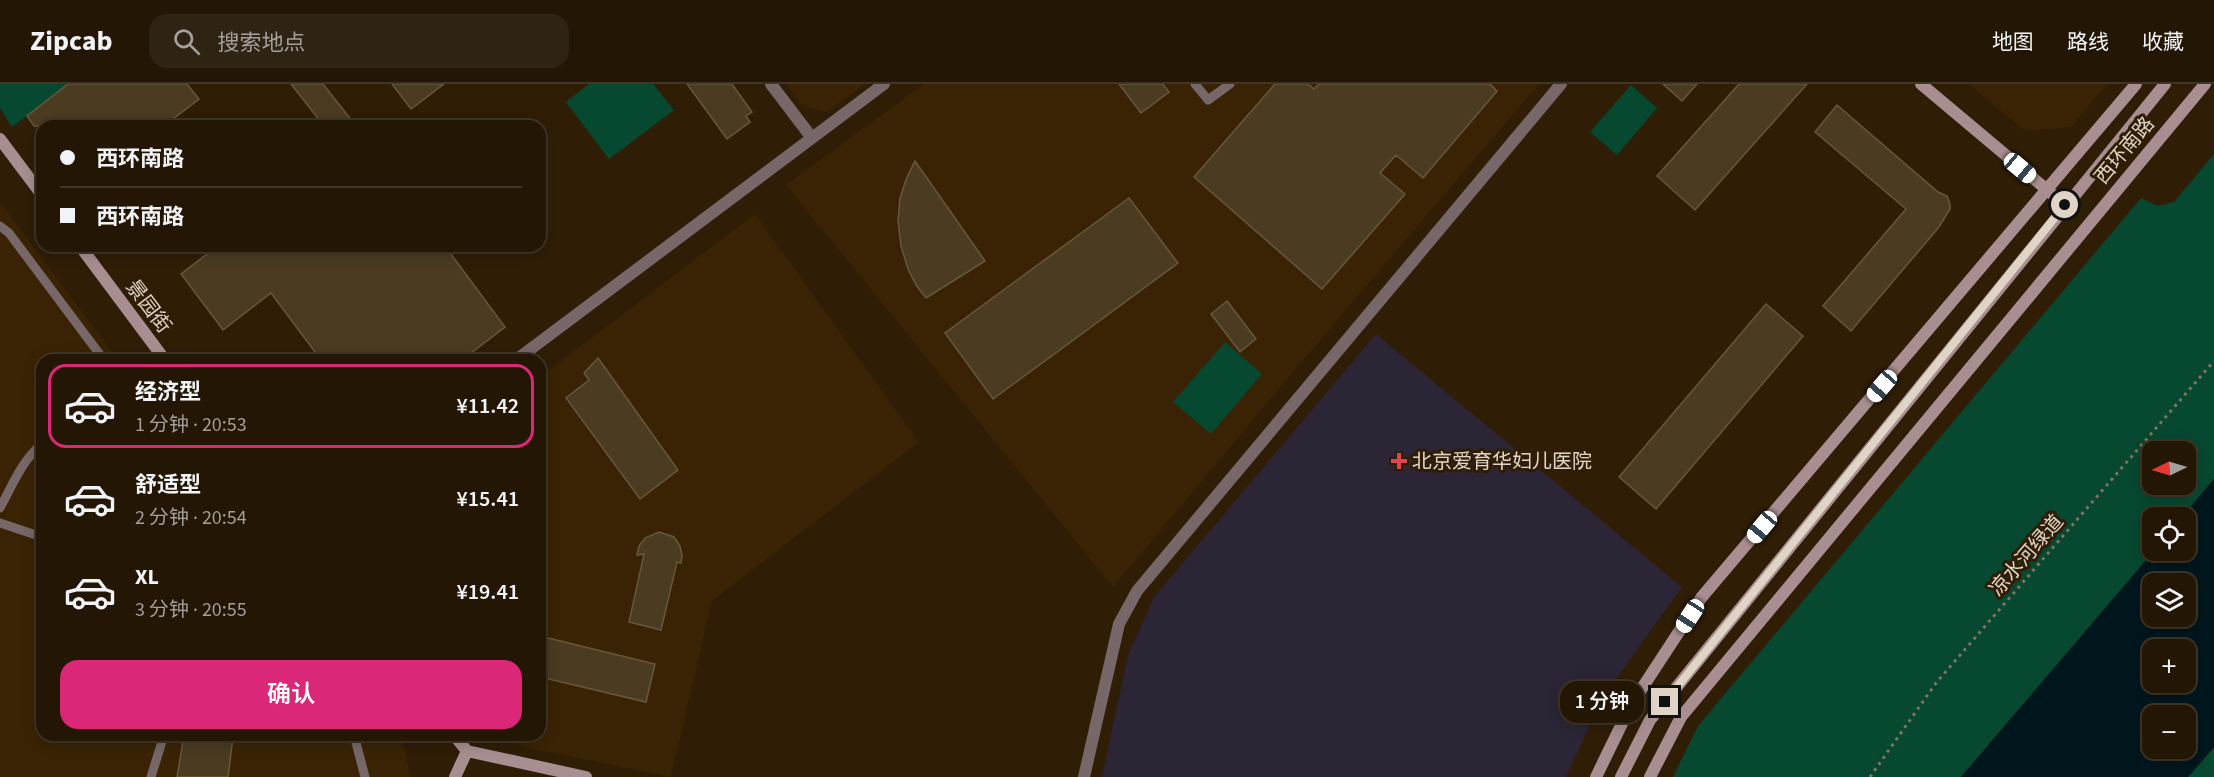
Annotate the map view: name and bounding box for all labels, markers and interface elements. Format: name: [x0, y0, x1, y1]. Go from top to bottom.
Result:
search box: [149, 14, 569, 68]
text: Zipcab: [30, 21, 113, 61]
icon: search: [170, 25, 203, 58]
text: 搜索地点: [218, 27, 306, 59]
text: 地图: [1992, 27, 2034, 57]
text: 路线: [2067, 27, 2109, 57]
text: 收藏: [2142, 27, 2184, 57]
street label: 西环南路: [2088, 111, 2161, 190]
text: 西环南路: [96, 143, 184, 175]
car: [2000, 150, 2040, 186]
route start: [2051, 191, 2078, 218]
text: 西环南路: [96, 201, 184, 233]
street label: 景园街: [119, 274, 177, 339]
car: [1863, 367, 1901, 405]
text: 经济型: [135, 376, 201, 408]
icon: car: [63, 379, 117, 433]
text: ¥11.42: [457, 390, 519, 422]
text: 1 分钟 · 20:53: [135, 411, 247, 439]
north arrow: [2142, 441, 2196, 495]
map controls: [2142, 441, 2196, 759]
place label: 北京爱育华妇儿医院: [1412, 448, 1592, 476]
marker: 北京爱育华妇儿医院: [1390, 452, 1408, 470]
text: 舒适型: [135, 469, 201, 501]
icon: car: [63, 472, 117, 526]
text: ¥15.41: [457, 483, 519, 515]
text: 2 分钟 · 20:54: [135, 504, 247, 532]
car: [1744, 507, 1780, 547]
button: locate: [2142, 507, 2196, 561]
street label: 凉水河绿道: [1983, 509, 2070, 603]
text: XL: [135, 561, 159, 593]
icon: car: [63, 565, 117, 619]
button: layers: [2142, 573, 2196, 627]
text: ¥19.41: [457, 576, 519, 608]
text: 3 分钟 · 20:55: [135, 596, 247, 624]
car: [1673, 596, 1707, 636]
button: +: [2142, 639, 2196, 693]
button: 确认: [60, 660, 522, 729]
callout: 1 分钟: [1560, 681, 1644, 723]
text: 1 分钟: [1575, 688, 1629, 716]
route end: [1651, 688, 1678, 715]
button: −: [2142, 705, 2196, 759]

